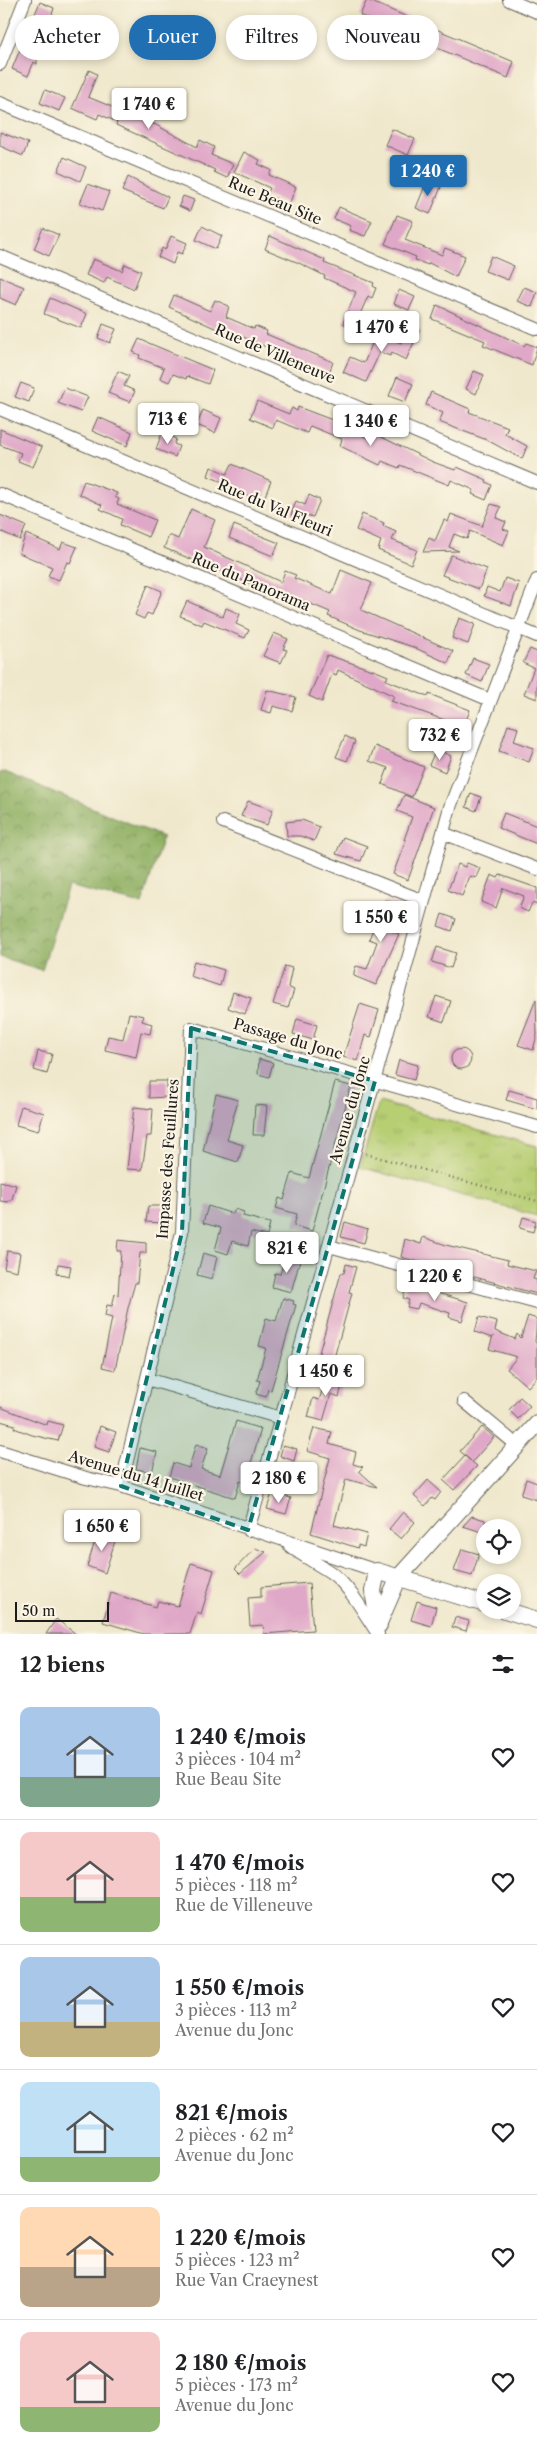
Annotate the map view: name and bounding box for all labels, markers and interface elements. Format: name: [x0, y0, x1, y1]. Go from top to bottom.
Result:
chip: Acheter: [15, 15, 119, 60]
chip: Louer: [129, 15, 216, 60]
chip: Filtres: [226, 15, 317, 60]
chip: Nouveau: [327, 15, 439, 60]
pin: 1 740 €: [103, 88, 195, 130]
text: 1 740 €: [123, 94, 175, 114]
pin: 1 240 €: [382, 154, 474, 197]
text: 1 240 €: [401, 161, 455, 181]
street label: Rue Beau Site: [226, 172, 325, 229]
pin: 1 470 €: [336, 310, 428, 353]
text: 1 470 €: [355, 317, 409, 337]
street label: Rue de Villeneuve: [212, 320, 338, 388]
pin: 713 €: [133, 402, 203, 445]
pin: 1 340 €: [325, 404, 417, 447]
text: 713 €: [149, 409, 187, 429]
text: 1 340 €: [344, 411, 398, 431]
street label: Rue du Val Fleuri: [215, 475, 336, 540]
street label: Rue du Panorama: [189, 548, 314, 615]
pin: 732 €: [405, 718, 475, 761]
text: 732 €: [419, 725, 461, 745]
pin: 1 550 €: [335, 900, 427, 943]
text: 1 550 €: [354, 907, 408, 927]
street label: Passage du Jonc: [231, 1014, 345, 1063]
street label: Avenue du Jonc: [325, 1054, 374, 1167]
street label: Impasse des Feuillures: [152, 1078, 183, 1240]
pin: 821 €: [252, 1232, 322, 1274]
text: 821 €: [267, 1238, 307, 1258]
pin: 1 220 €: [389, 1260, 481, 1302]
text: 1 220 €: [408, 1266, 462, 1286]
pin: 1 450 €: [280, 1354, 372, 1397]
text: 1 450 €: [299, 1361, 353, 1381]
street label: Avenue du 14 Juillet: [65, 1446, 207, 1505]
pin: 2 180 €: [233, 1462, 325, 1504]
text: 2 180 €: [252, 1468, 306, 1488]
pin: 1 650 €: [56, 1510, 148, 1552]
text: 1 650 €: [75, 1516, 129, 1536]
map controls: [476, 1519, 521, 1619]
button: locate: [476, 1519, 521, 1564]
button: layers: [476, 1574, 521, 1619]
scale bar: [15, 1599, 109, 1622]
text: 50 m: [22, 1602, 55, 1620]
icon: filters: [489, 1650, 517, 1678]
text: 12 biens: [20, 1652, 105, 1677]
text: 1 240 €/mois: [175, 1724, 306, 1749]
icon: home: [60, 1727, 120, 1787]
icon: heart: [489, 1743, 517, 1771]
text: 3 pièces · 104 m²: [175, 1749, 301, 1769]
text: Rue Beau Site: [175, 1769, 282, 1789]
text: 1 470 €/mois: [175, 1850, 304, 1875]
icon: home: [60, 1852, 120, 1912]
icon: heart: [489, 1868, 517, 1896]
text: 5 pièces · 118 m²: [175, 1875, 298, 1895]
text: Rue de Villeneuve: [175, 1895, 313, 1915]
text: 1 550 €/mois: [175, 1975, 304, 2000]
icon: home: [60, 1977, 120, 2037]
icon: heart: [489, 1993, 517, 2021]
text: 3 pièces · 113 m²: [175, 2000, 297, 2020]
text: Avenue du Jonc: [175, 2020, 294, 2040]
text: 821 €/mois: [175, 2100, 288, 2125]
icon: home: [60, 2102, 120, 2162]
icon: heart: [489, 2118, 517, 2146]
text: 2 pièces · 62 m²: [175, 2125, 294, 2145]
text: Avenue du Jonc: [175, 2145, 294, 2165]
text: 1 220 €/mois: [175, 2225, 306, 2250]
icon: home: [60, 2227, 120, 2287]
icon: heart: [489, 2243, 517, 2271]
text: 5 pièces · 123 m²: [175, 2250, 299, 2270]
text: Rue Van Craeynest: [175, 2270, 318, 2290]
text: 2 180 €/mois: [175, 2350, 306, 2375]
icon: home: [60, 2352, 120, 2412]
icon: heart: [489, 2368, 517, 2396]
text: 5 pièces · 173 m²: [175, 2375, 298, 2395]
text: Avenue du Jonc: [175, 2395, 294, 2415]

